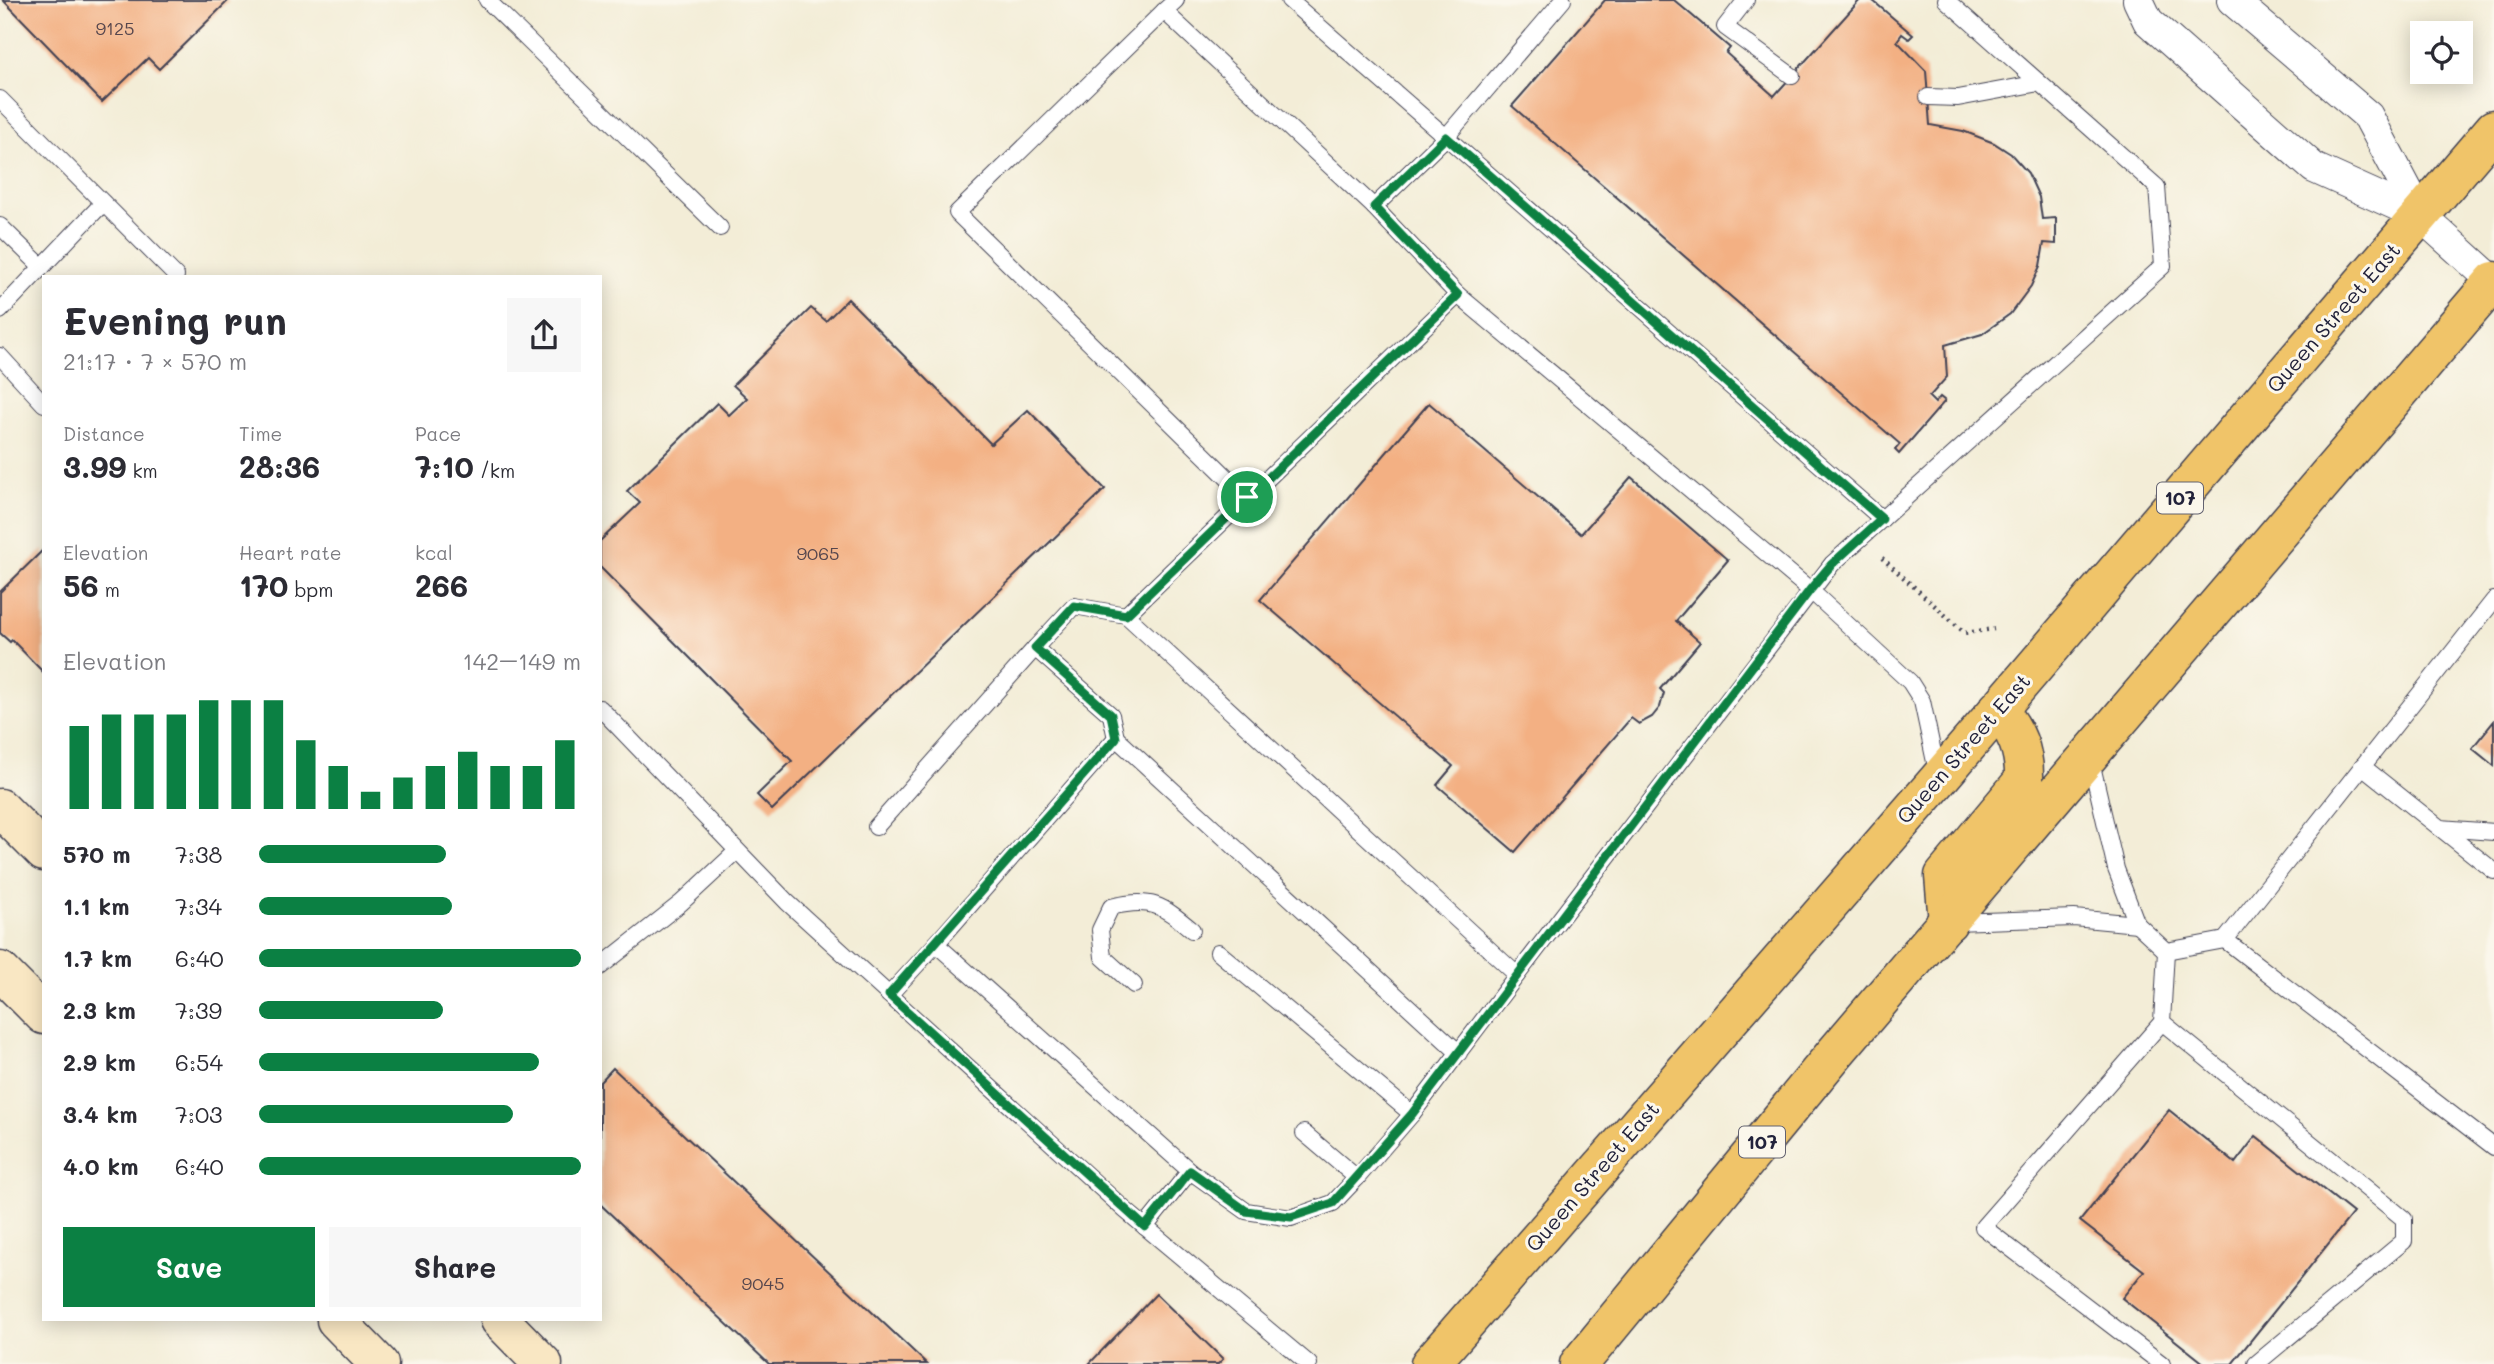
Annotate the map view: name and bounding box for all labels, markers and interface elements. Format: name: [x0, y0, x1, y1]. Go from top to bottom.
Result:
house number: 9125: [95, 16, 135, 40]
map controls: [2410, 21, 2473, 84]
button: locate: [2410, 21, 2473, 84]
street label: Queen Street East: [2260, 236, 2406, 398]
text: Evening run: [63, 295, 287, 345]
button: share: [507, 298, 581, 372]
text: 21:17 · 7 × 570 m: [63, 346, 247, 376]
text: Distance: [63, 421, 145, 446]
text: Time: [239, 421, 282, 446]
text: Pace: [415, 421, 461, 446]
text: 3.99: [63, 446, 126, 486]
text: 28:36: [239, 446, 320, 486]
text: 7:10: [415, 446, 474, 486]
text: km: [126, 458, 158, 483]
text: /km: [474, 458, 515, 483]
pin: [1217, 467, 1277, 527]
icon: arrive: [1228, 478, 1266, 516]
road number: 107: [2157, 482, 2203, 513]
text: Elevation: [63, 540, 148, 565]
text: Heart rate: [239, 540, 342, 565]
text: kcal: [415, 540, 453, 565]
house number: 9065: [796, 541, 840, 565]
text: 56: [63, 565, 99, 605]
text: 170: [239, 565, 288, 605]
text: 266: [415, 565, 468, 605]
text: m: [99, 577, 120, 602]
text: bpm: [288, 577, 333, 602]
text: Elevation: [63, 646, 166, 676]
text: 142–149 m: [463, 646, 581, 676]
street label: Queen Street East: [1890, 667, 2036, 829]
text: 570 m: [63, 839, 131, 869]
text: 7:38: [175, 839, 222, 869]
text: 1.1 km: [63, 891, 129, 921]
text: 7:34: [175, 891, 222, 921]
text: 1.7 km: [63, 943, 132, 973]
text: 6:40: [175, 943, 224, 973]
text: 2.3 km: [63, 995, 136, 1025]
text: 7:39: [175, 995, 222, 1025]
text: 2.9 km: [63, 1047, 136, 1077]
text: 6:54: [175, 1047, 223, 1077]
street label: Queen Street East: [1519, 1095, 1665, 1257]
text: 3.4 km: [63, 1099, 137, 1129]
text: 7:03: [175, 1099, 223, 1129]
road number: 107: [1739, 1126, 1785, 1158]
text: 4.0 km: [63, 1151, 138, 1181]
text: 6:40: [175, 1151, 224, 1181]
button: Save: [63, 1227, 315, 1307]
button: Share: [329, 1227, 581, 1307]
house number: 9045: [742, 1271, 784, 1295]

